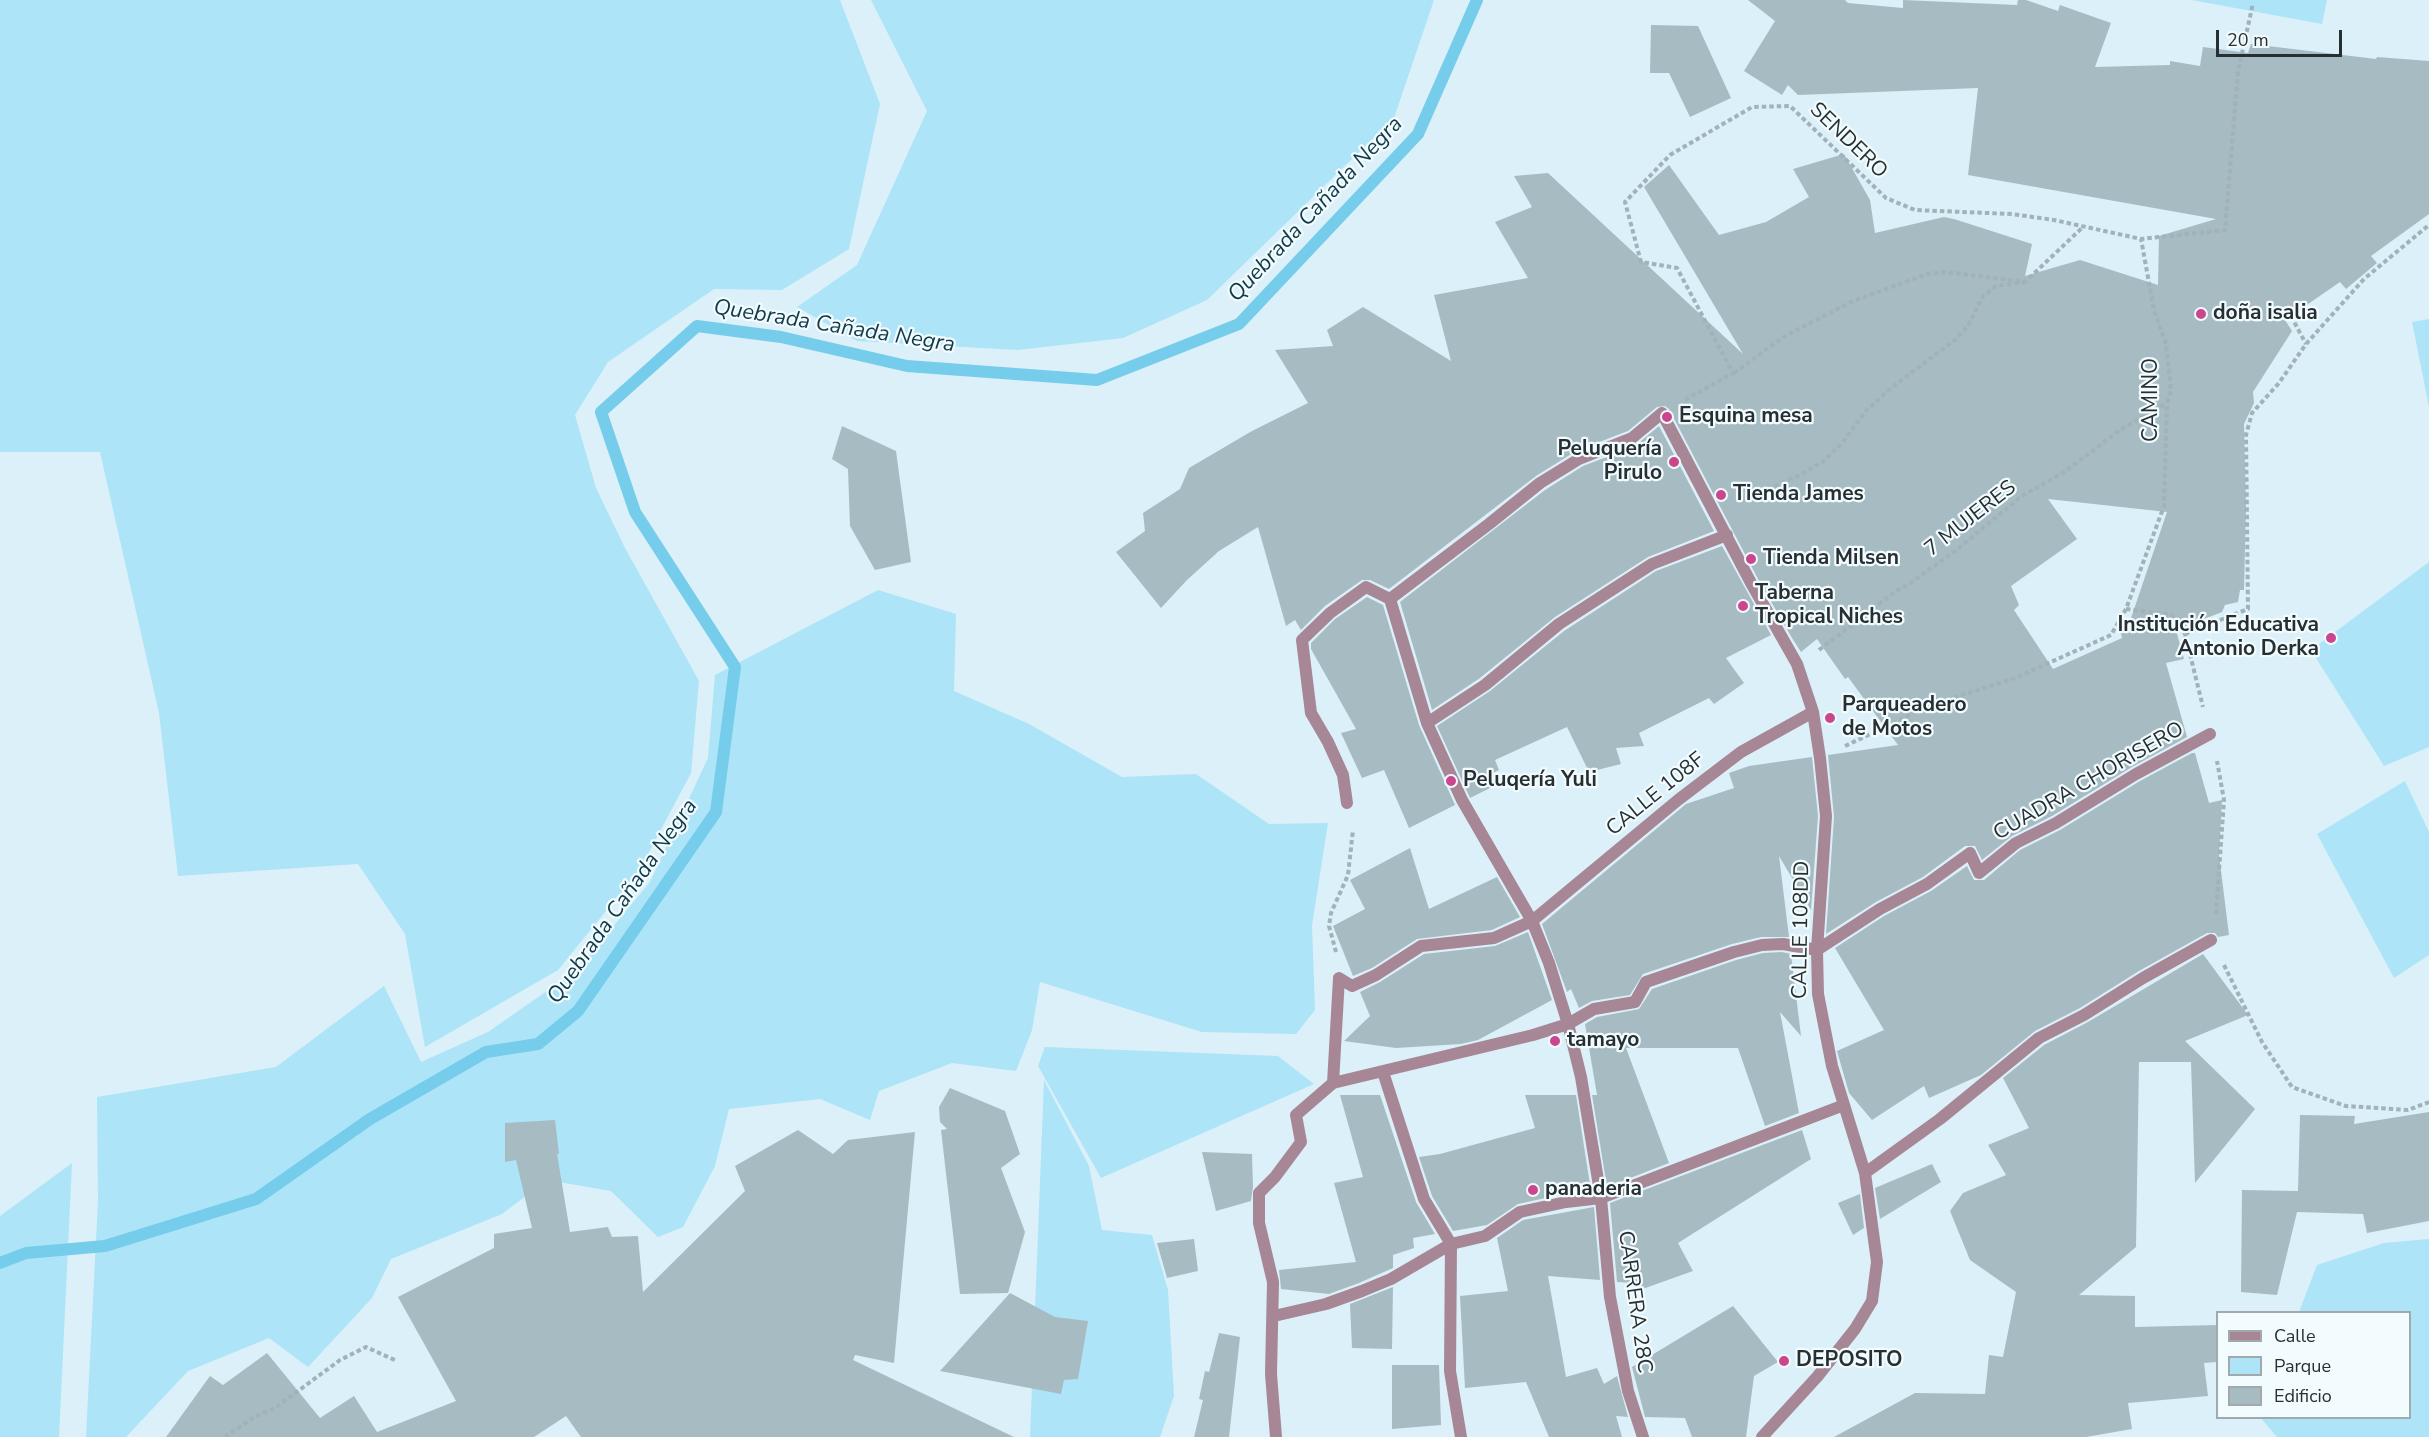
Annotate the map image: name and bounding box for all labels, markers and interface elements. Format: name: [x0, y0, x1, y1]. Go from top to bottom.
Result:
scale bar: [2219, 18, 2345, 56]
text: 20 m: [2227, 28, 2269, 52]
street label: SENDERO: [1804, 98, 1892, 184]
water label: Quebrada Cañada Negra: [1223, 112, 1409, 308]
water label: Quebrada Cañada Negra: [711, 295, 957, 359]
place label: doña isalia: [2213, 301, 2318, 327]
marker: doña isalia: [2194, 307, 2208, 321]
street label: CAMINO: [2139, 358, 2165, 442]
place label: Esquina mesa: [1679, 404, 1813, 430]
marker: Esquina mesa: [1660, 410, 1674, 424]
place label: Peluquería Pirulo: [1557, 437, 1662, 487]
marker: Peluquería Pirulo: [1667, 455, 1681, 469]
street label: 7 MUJERES: [1920, 476, 2022, 562]
place label: Tienda James: [1733, 482, 1864, 508]
marker: Tienda James: [1714, 488, 1728, 502]
place label: Tienda Milsen: [1763, 546, 1899, 572]
marker: Tienda Milsen: [1744, 552, 1758, 566]
place label: Taberna Tropical Niches: [1755, 581, 1903, 631]
marker: Taberna Tropical Niches: [1736, 599, 1750, 613]
place label: Institución Educativa Antonio Derka: [2117, 613, 2319, 663]
marker: Institución Educativa Antonio Derka: [2324, 631, 2338, 645]
place label: Parqueadero de Motos: [1842, 693, 1967, 743]
marker: Parqueadero de Motos: [1823, 711, 1837, 725]
street label: CUADRA CHORISERO: [1989, 717, 2189, 847]
street label: CALLE 108F: [1602, 748, 1710, 842]
place label: Peluqería Yuli: [1463, 768, 1597, 794]
marker: Peluqería Yuli: [1444, 774, 1458, 788]
water label: Quebrada Cañada Negra: [542, 794, 704, 1010]
street label: CALLE 108DD: [1788, 861, 1816, 999]
place label: tamayo: [1567, 1028, 1639, 1054]
marker: tamayo: [1548, 1034, 1562, 1048]
place label: panaderia: [1545, 1177, 1642, 1203]
marker: panaderia: [1526, 1183, 1540, 1197]
street label: CARRERA 28C: [1612, 1229, 1656, 1375]
legend: [2216, 1311, 2411, 1419]
text: Calle: [2274, 1324, 2316, 1348]
place label: DEPOSITO: [1796, 1348, 1902, 1374]
marker: DEPOSITO: [1777, 1354, 1791, 1368]
text: Parque: [2274, 1354, 2331, 1378]
text: Edificio: [2274, 1384, 2332, 1408]

